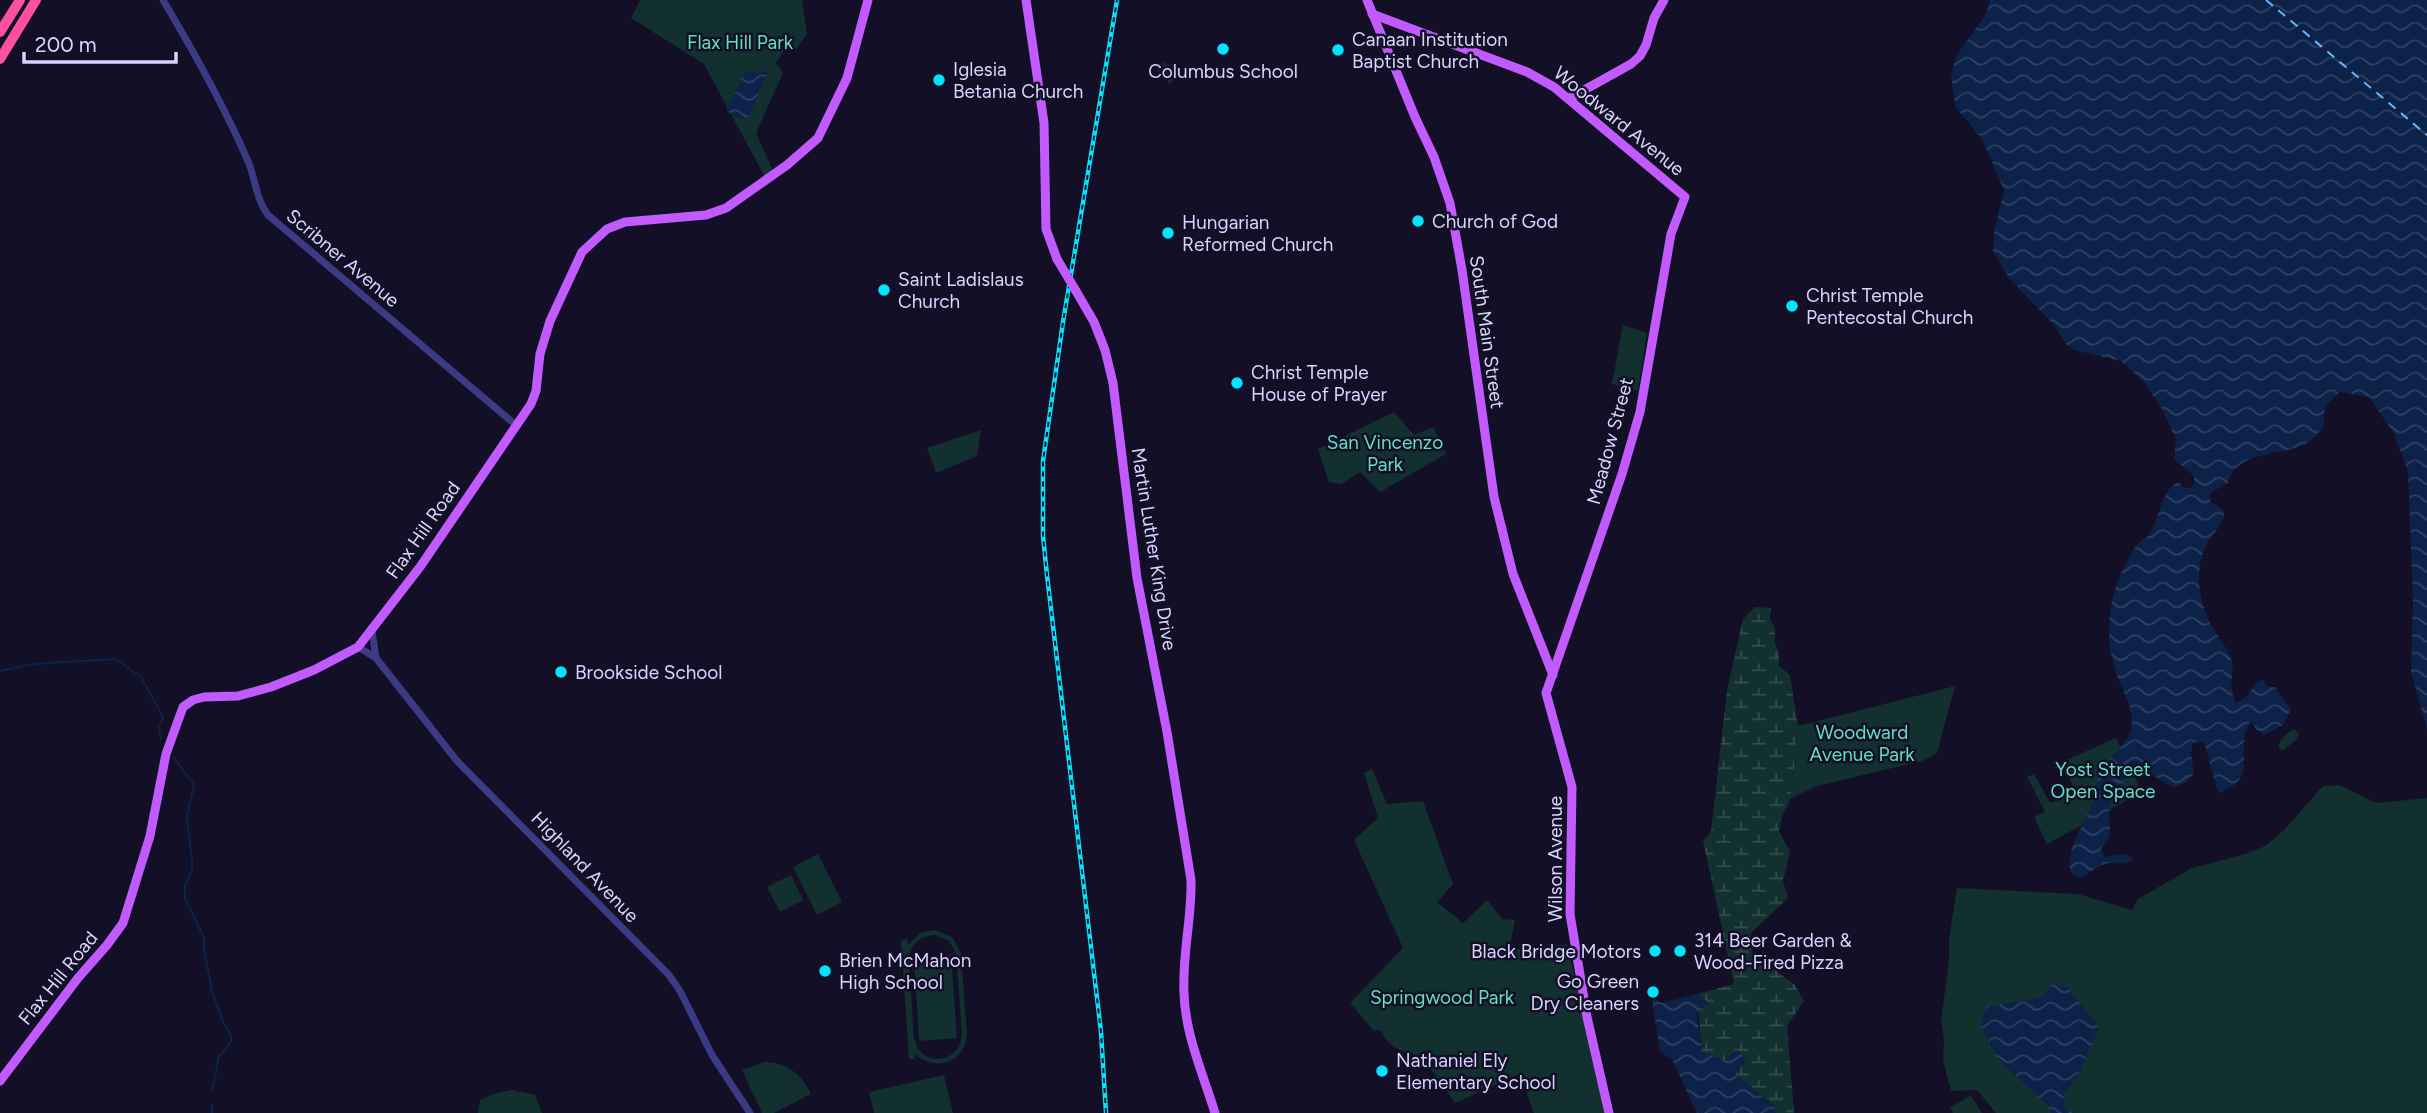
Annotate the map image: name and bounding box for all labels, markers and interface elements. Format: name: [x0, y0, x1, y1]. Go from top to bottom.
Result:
scale bar: [24, 21, 177, 65]
place label: Canaan Institution Baptist Church: [1352, 28, 1508, 73]
park label: Flax Hill Park: [687, 31, 794, 54]
text: 200 m: [35, 32, 97, 57]
marker: Columbus School: [1215, 41, 1231, 57]
marker: Canaan Institution Baptist Church: [1330, 42, 1346, 58]
place label: Iglesia Betania Church: [953, 58, 1083, 103]
place label: Columbus School: [1148, 60, 1298, 83]
street label: Woodward Avenue: [1549, 61, 1689, 181]
marker: Iglesia Betania Church: [931, 72, 947, 88]
street label: Scribner Avenue: [282, 204, 404, 312]
place label: Church of God: [1432, 210, 1558, 233]
place label: Hungarian Reformed Church: [1182, 211, 1333, 256]
marker: Church of God: [1410, 213, 1426, 229]
marker: Hungarian Reformed Church: [1160, 225, 1176, 241]
street label: South Main Street: [1465, 254, 1509, 410]
place label: Saint Ladislaus Church: [898, 268, 1024, 313]
marker: Saint Ladislaus Church: [876, 282, 892, 298]
place label: Christ Temple Pentecostal Church: [1806, 284, 1973, 329]
marker: Christ Temple Pentecostal Church: [1784, 298, 1800, 314]
place label: Christ Temple House of Prayer: [1251, 361, 1388, 406]
marker: Christ Temple House of Prayer: [1229, 375, 1245, 391]
street label: Meadow Street: [1582, 375, 1638, 507]
park label: San Vincenzo Park: [1327, 431, 1443, 476]
street label: Martin Luther King Drive: [1127, 446, 1181, 652]
street label: Flax Hill Road: [381, 477, 465, 583]
place label: Brookside School: [575, 661, 723, 684]
marker: Brookside School: [553, 664, 569, 680]
park label: Woodward Avenue Park: [1809, 721, 1915, 766]
park label: Yost Street Open Space: [2051, 758, 2155, 803]
street label: Wilson Avenue: [1544, 796, 1567, 922]
street label: Highland Avenue: [526, 807, 644, 927]
street label: Flax Hill Road: [13, 927, 103, 1029]
place label: 314 Beer Garden & Wood-Fired Pizza: [1694, 929, 1853, 974]
place label: Black Bridge Motors: [1471, 940, 1641, 963]
marker: Black Bridge Motors: [1647, 943, 1663, 959]
marker: 314 Beer Garden & Wood-Fired Pizza: [1672, 943, 1688, 959]
place label: Brien McMahon High School: [839, 949, 971, 994]
marker: Brien McMahon High School: [817, 963, 833, 979]
place label: Go Green Dry Cleaners: [1531, 970, 1639, 1015]
marker: Go Green Dry Cleaners: [1645, 984, 1661, 1000]
park label: Springwood Park: [1370, 986, 1515, 1009]
place label: Nathaniel Ely Elementary School: [1396, 1049, 1556, 1094]
marker: Nathaniel Ely Elementary School: [1374, 1063, 1390, 1079]

